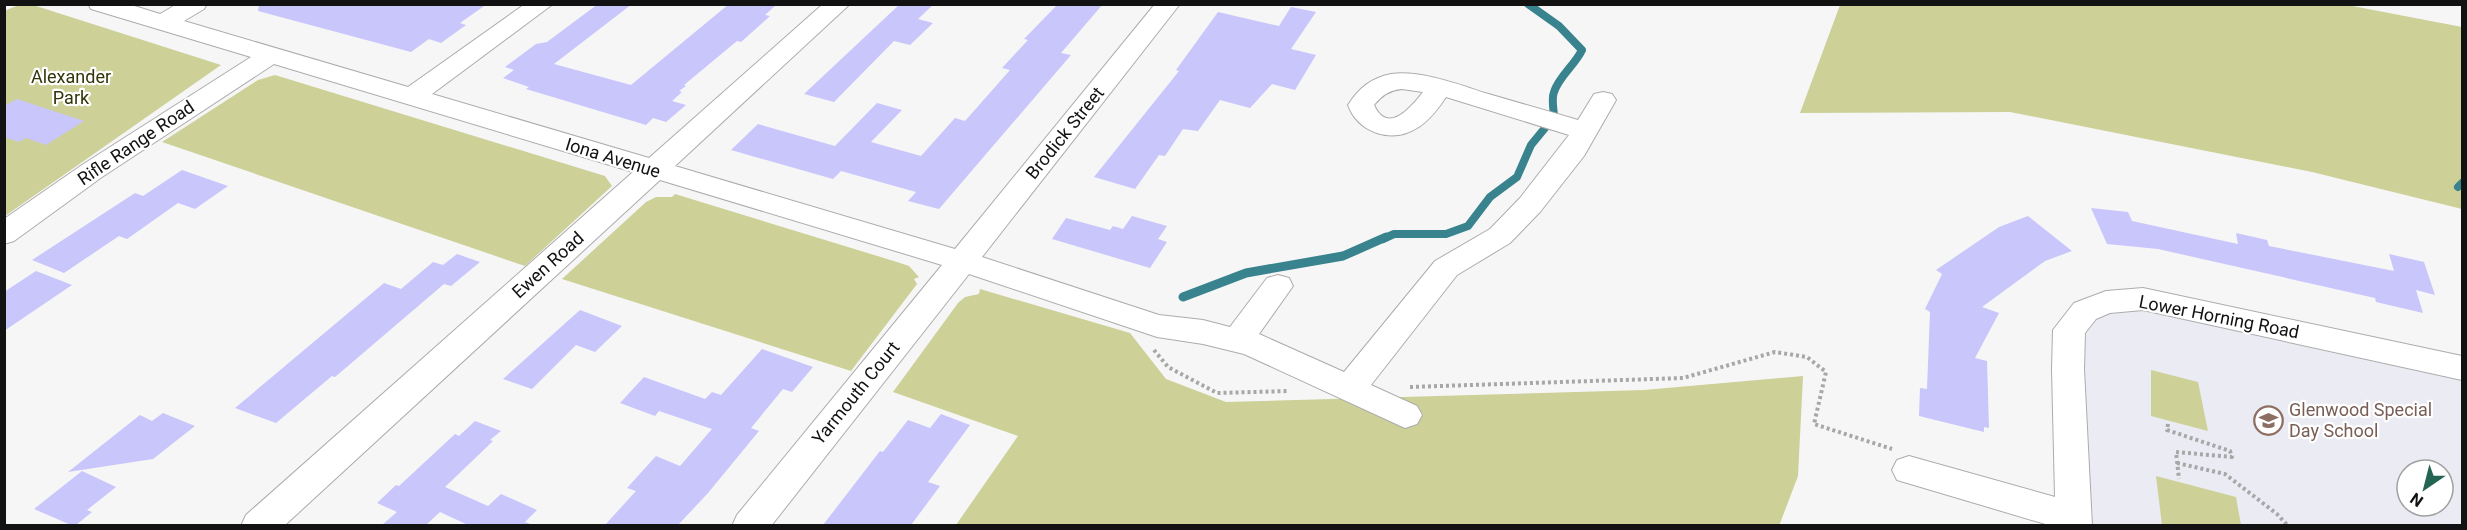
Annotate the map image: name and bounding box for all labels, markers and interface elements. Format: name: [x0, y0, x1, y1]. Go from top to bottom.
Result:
park label: Alexander Park: [31, 66, 111, 108]
street label: Brodick Street: [1021, 82, 1108, 183]
street label: Rifle Range Road: [73, 96, 198, 189]
street label: Iona Avenue: [563, 133, 663, 182]
street label: Ewen Road: [508, 227, 588, 302]
street label: Lower Horning Road: [2137, 291, 2301, 342]
street label: Yarmouth Court: [808, 337, 904, 449]
place label: Glenwood Special Day School: [2289, 399, 2432, 441]
school or university icon: Glenwood Special Day School: [2252, 404, 2284, 436]
north arrow: [2395, 458, 2455, 518]
text: N: [2407, 489, 2427, 511]

